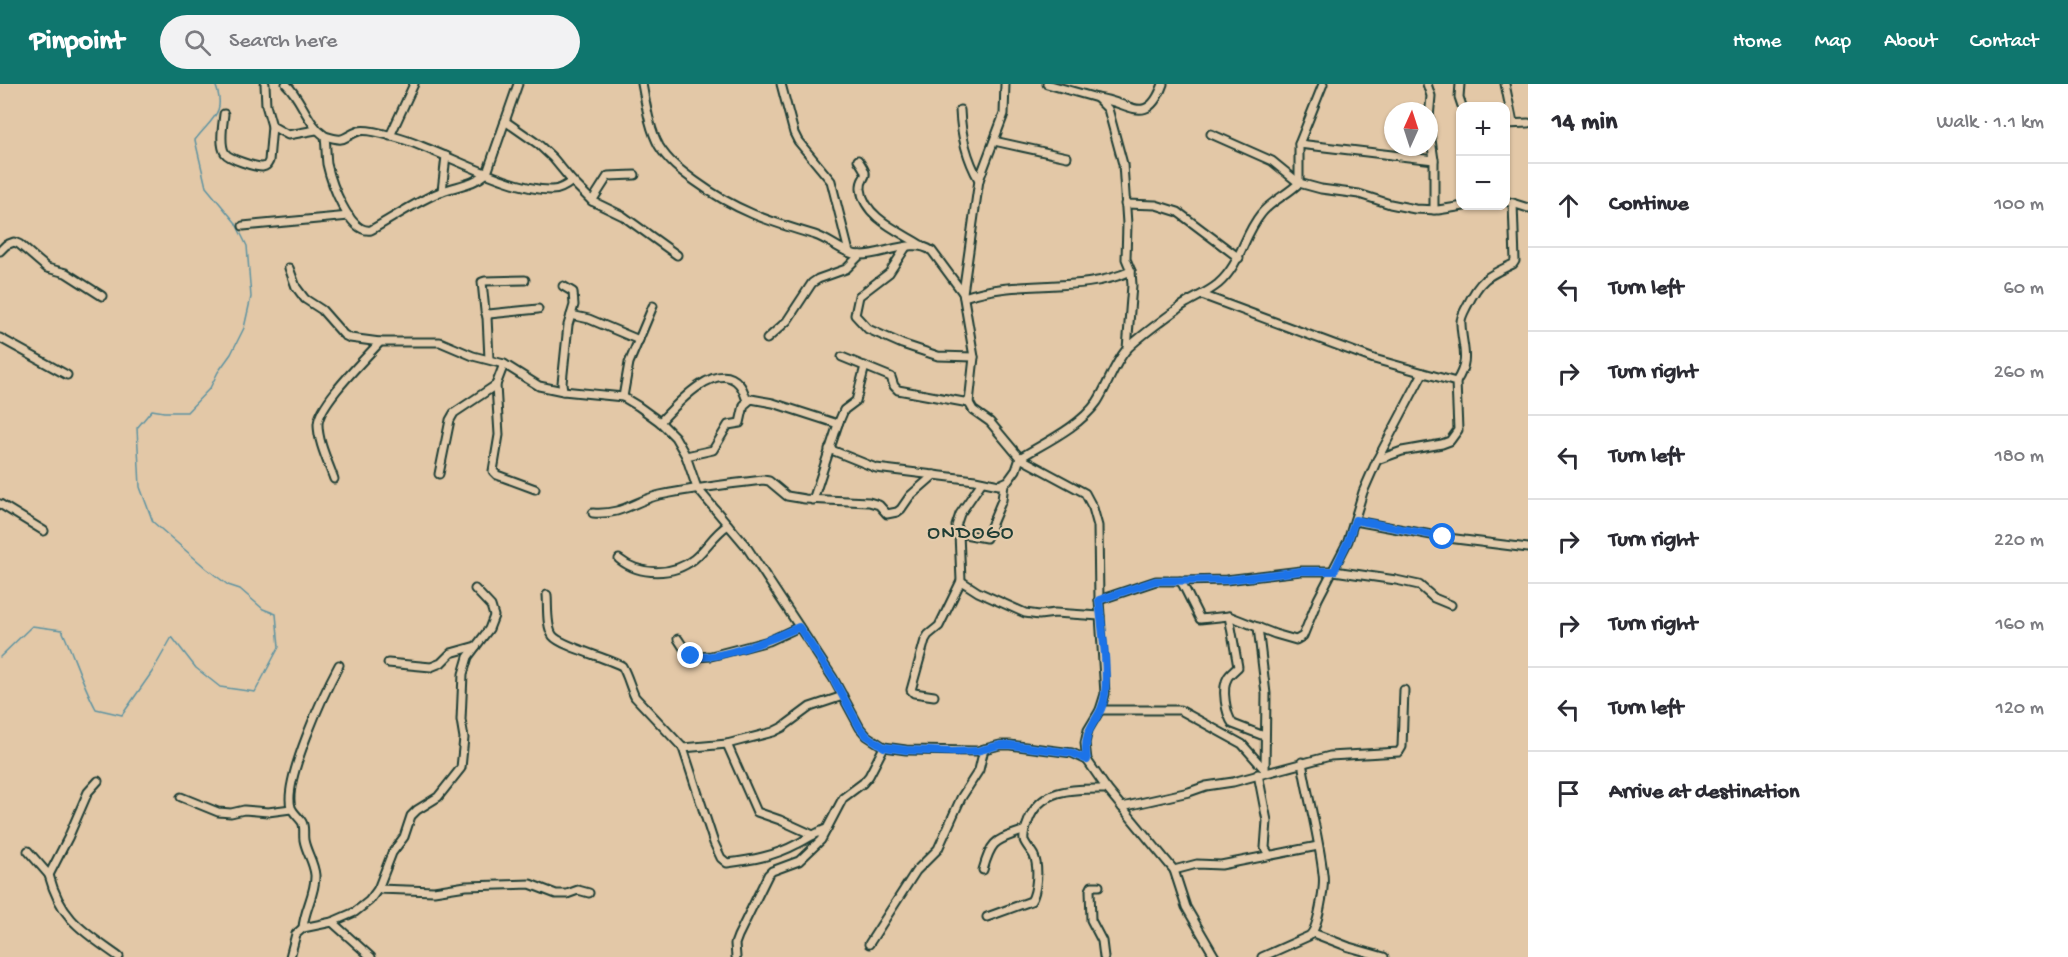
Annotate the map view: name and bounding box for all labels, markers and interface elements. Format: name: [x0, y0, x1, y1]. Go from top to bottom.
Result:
search box: [160, 15, 580, 69]
text: Pinpoint: [30, 26, 124, 59]
icon: search: [181, 26, 214, 59]
text: Search here: [229, 29, 337, 55]
text: Home: [1733, 30, 1781, 55]
text: Map: [1814, 30, 1851, 55]
text: About: [1884, 30, 1937, 55]
text: Contact: [1970, 30, 2038, 55]
north arrow: [1384, 102, 1438, 156]
map controls: [1456, 102, 1510, 210]
button: +: [1456, 102, 1510, 156]
text: 14 min: [1552, 108, 1617, 139]
text: Walk · 1.1 km: [1937, 112, 2044, 135]
button: −: [1456, 156, 1510, 210]
icon: ahead: [1552, 189, 1585, 222]
text: Continue: [1609, 192, 1689, 218]
text: 100 m: [1994, 194, 2044, 217]
icon: left: [1552, 273, 1585, 306]
text: Turn left: [1609, 276, 1683, 302]
text: 60 m: [2004, 278, 2044, 301]
icon: right: [1552, 357, 1585, 390]
text: Turn right: [1609, 360, 1697, 386]
text: 260 m: [1994, 362, 2044, 385]
icon: left: [1552, 441, 1585, 474]
text: Turn left: [1609, 444, 1683, 470]
text: 180 m: [1995, 446, 2044, 469]
district label: ONDOGO: [927, 522, 1015, 547]
route start: [1429, 523, 1455, 549]
icon: right: [1552, 525, 1585, 558]
text: Turn right: [1609, 528, 1697, 554]
text: 220 m: [1994, 530, 2044, 553]
icon: right: [1552, 609, 1585, 642]
text: Turn right: [1609, 612, 1697, 638]
text: 160 m: [1995, 614, 2044, 637]
route end: [677, 642, 703, 668]
icon: left: [1552, 693, 1585, 726]
text: Turn left: [1609, 696, 1683, 722]
text: 120 m: [1996, 698, 2044, 721]
icon: arrive: [1552, 777, 1585, 810]
text: Arrive at destination: [1609, 780, 1799, 806]

